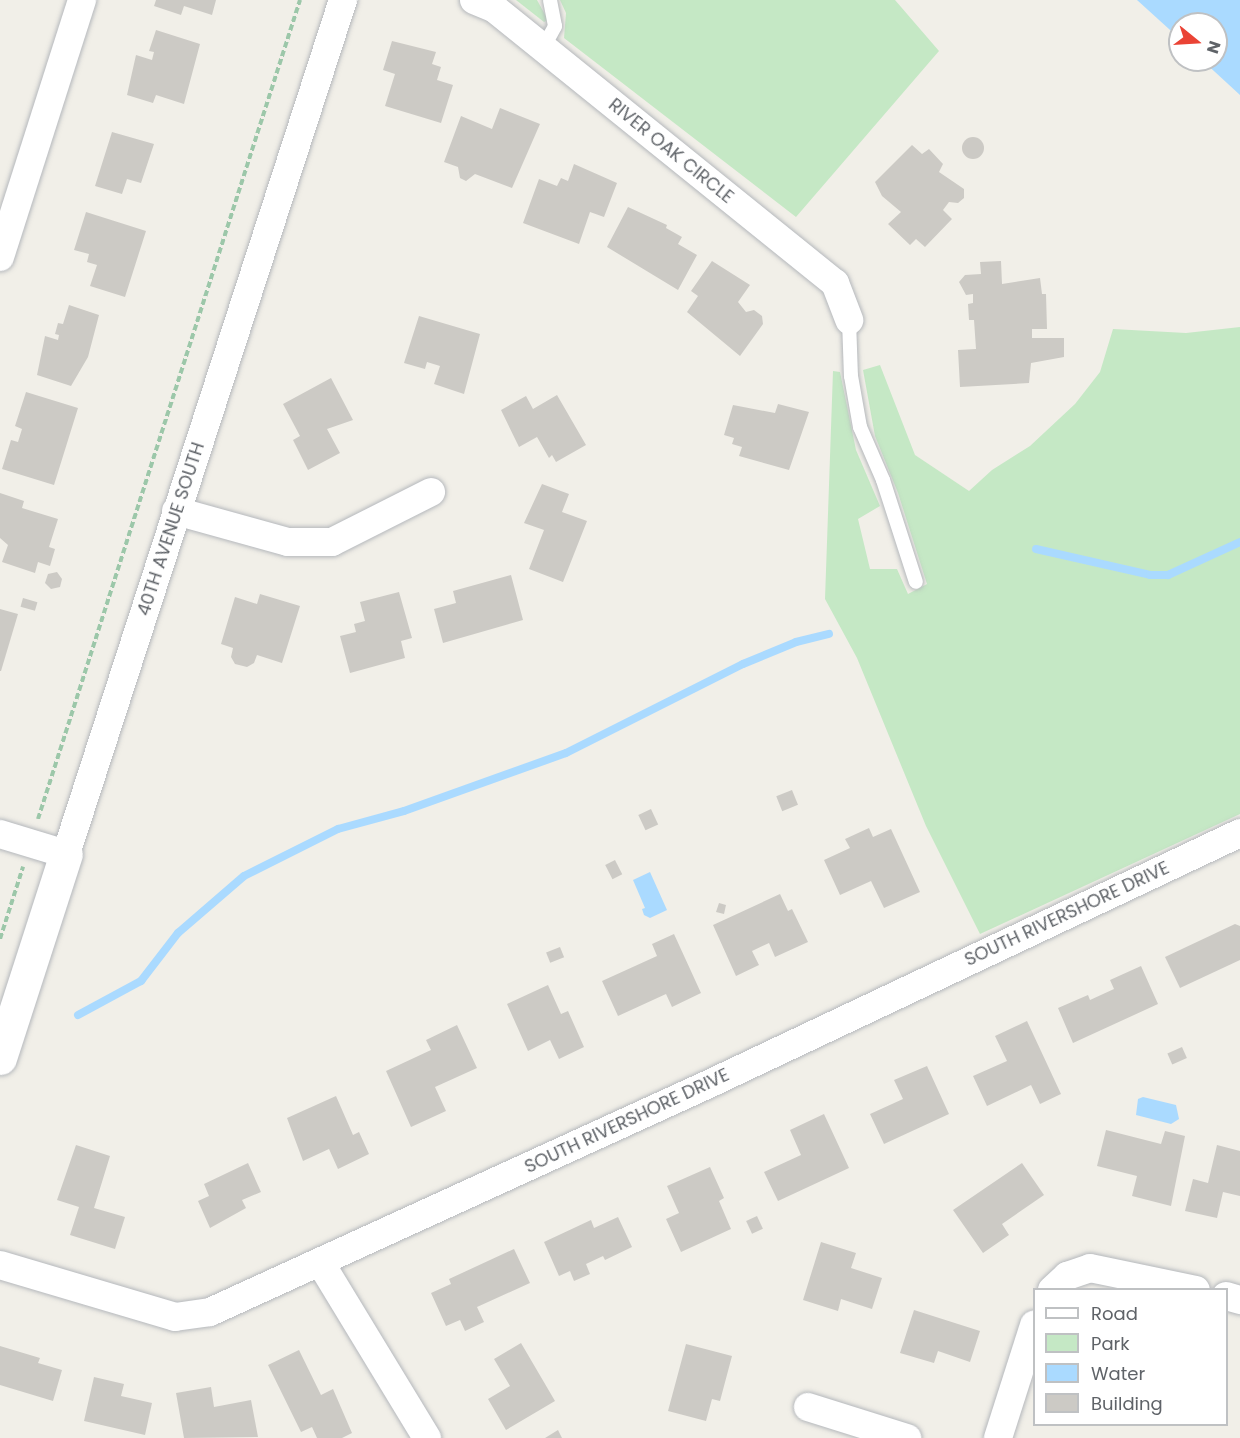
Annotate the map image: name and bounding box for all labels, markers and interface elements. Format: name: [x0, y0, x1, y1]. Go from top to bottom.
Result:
north arrow: [1168, 12, 1228, 72]
text: N: [1201, 38, 1226, 56]
street label: RIVER OAK CIRCLE: [604, 94, 738, 208]
street label: 40TH AVENUE SOUTH: [133, 440, 209, 618]
street label: SOUTH RIVERSHORE DRIVE: [961, 857, 1173, 971]
street label: SOUTH RIVERSHORE DRIVE: [521, 1064, 733, 1178]
legend: [1033, 1288, 1228, 1426]
text: Road: [1091, 1301, 1138, 1326]
text: Park: [1091, 1331, 1130, 1356]
text: Water: [1091, 1361, 1145, 1386]
text: Building: [1091, 1391, 1163, 1416]

